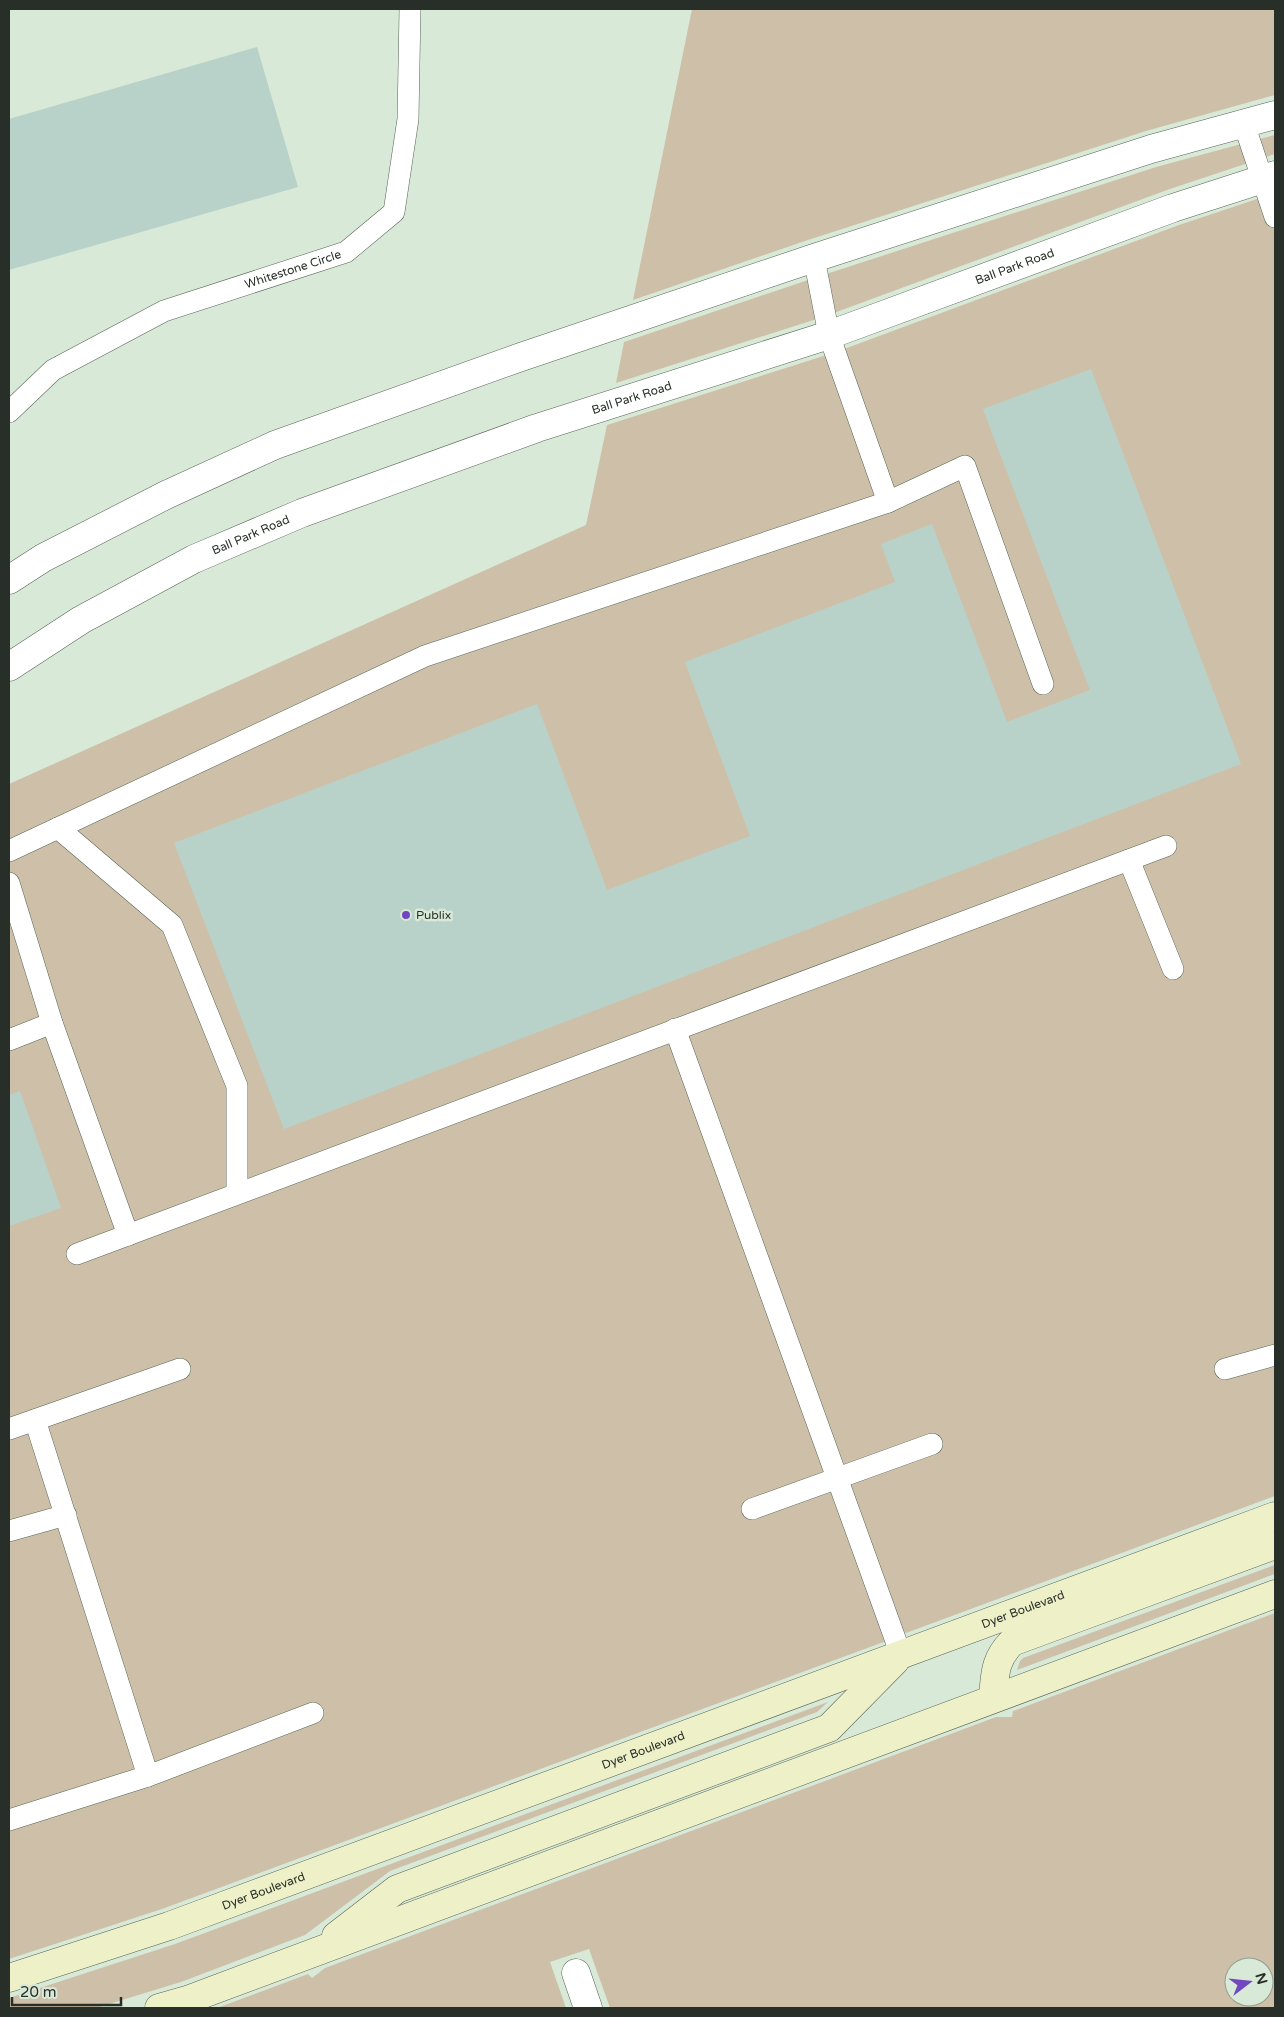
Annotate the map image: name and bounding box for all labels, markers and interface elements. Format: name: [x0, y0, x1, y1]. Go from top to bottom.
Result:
street label: Ball Park Road: [973, 246, 1056, 287]
street label: Whitestone Circle: [243, 247, 343, 291]
street label: Ball Park Road: [590, 379, 673, 417]
street label: Ball Park Road: [210, 512, 292, 558]
place label: Publix: [416, 908, 451, 922]
marker: Publix: [400, 909, 412, 921]
street label: Dyer Boulevard: [979, 1588, 1066, 1631]
street label: Dyer Boulevard: [600, 1728, 687, 1772]
street label: Dyer Boulevard: [220, 1869, 307, 1913]
north arrow: [1224, 1957, 1274, 2007]
text: N: [1251, 1971, 1271, 1986]
scale bar: [12, 1974, 121, 2006]
text: 20 m: [20, 1983, 57, 2001]

